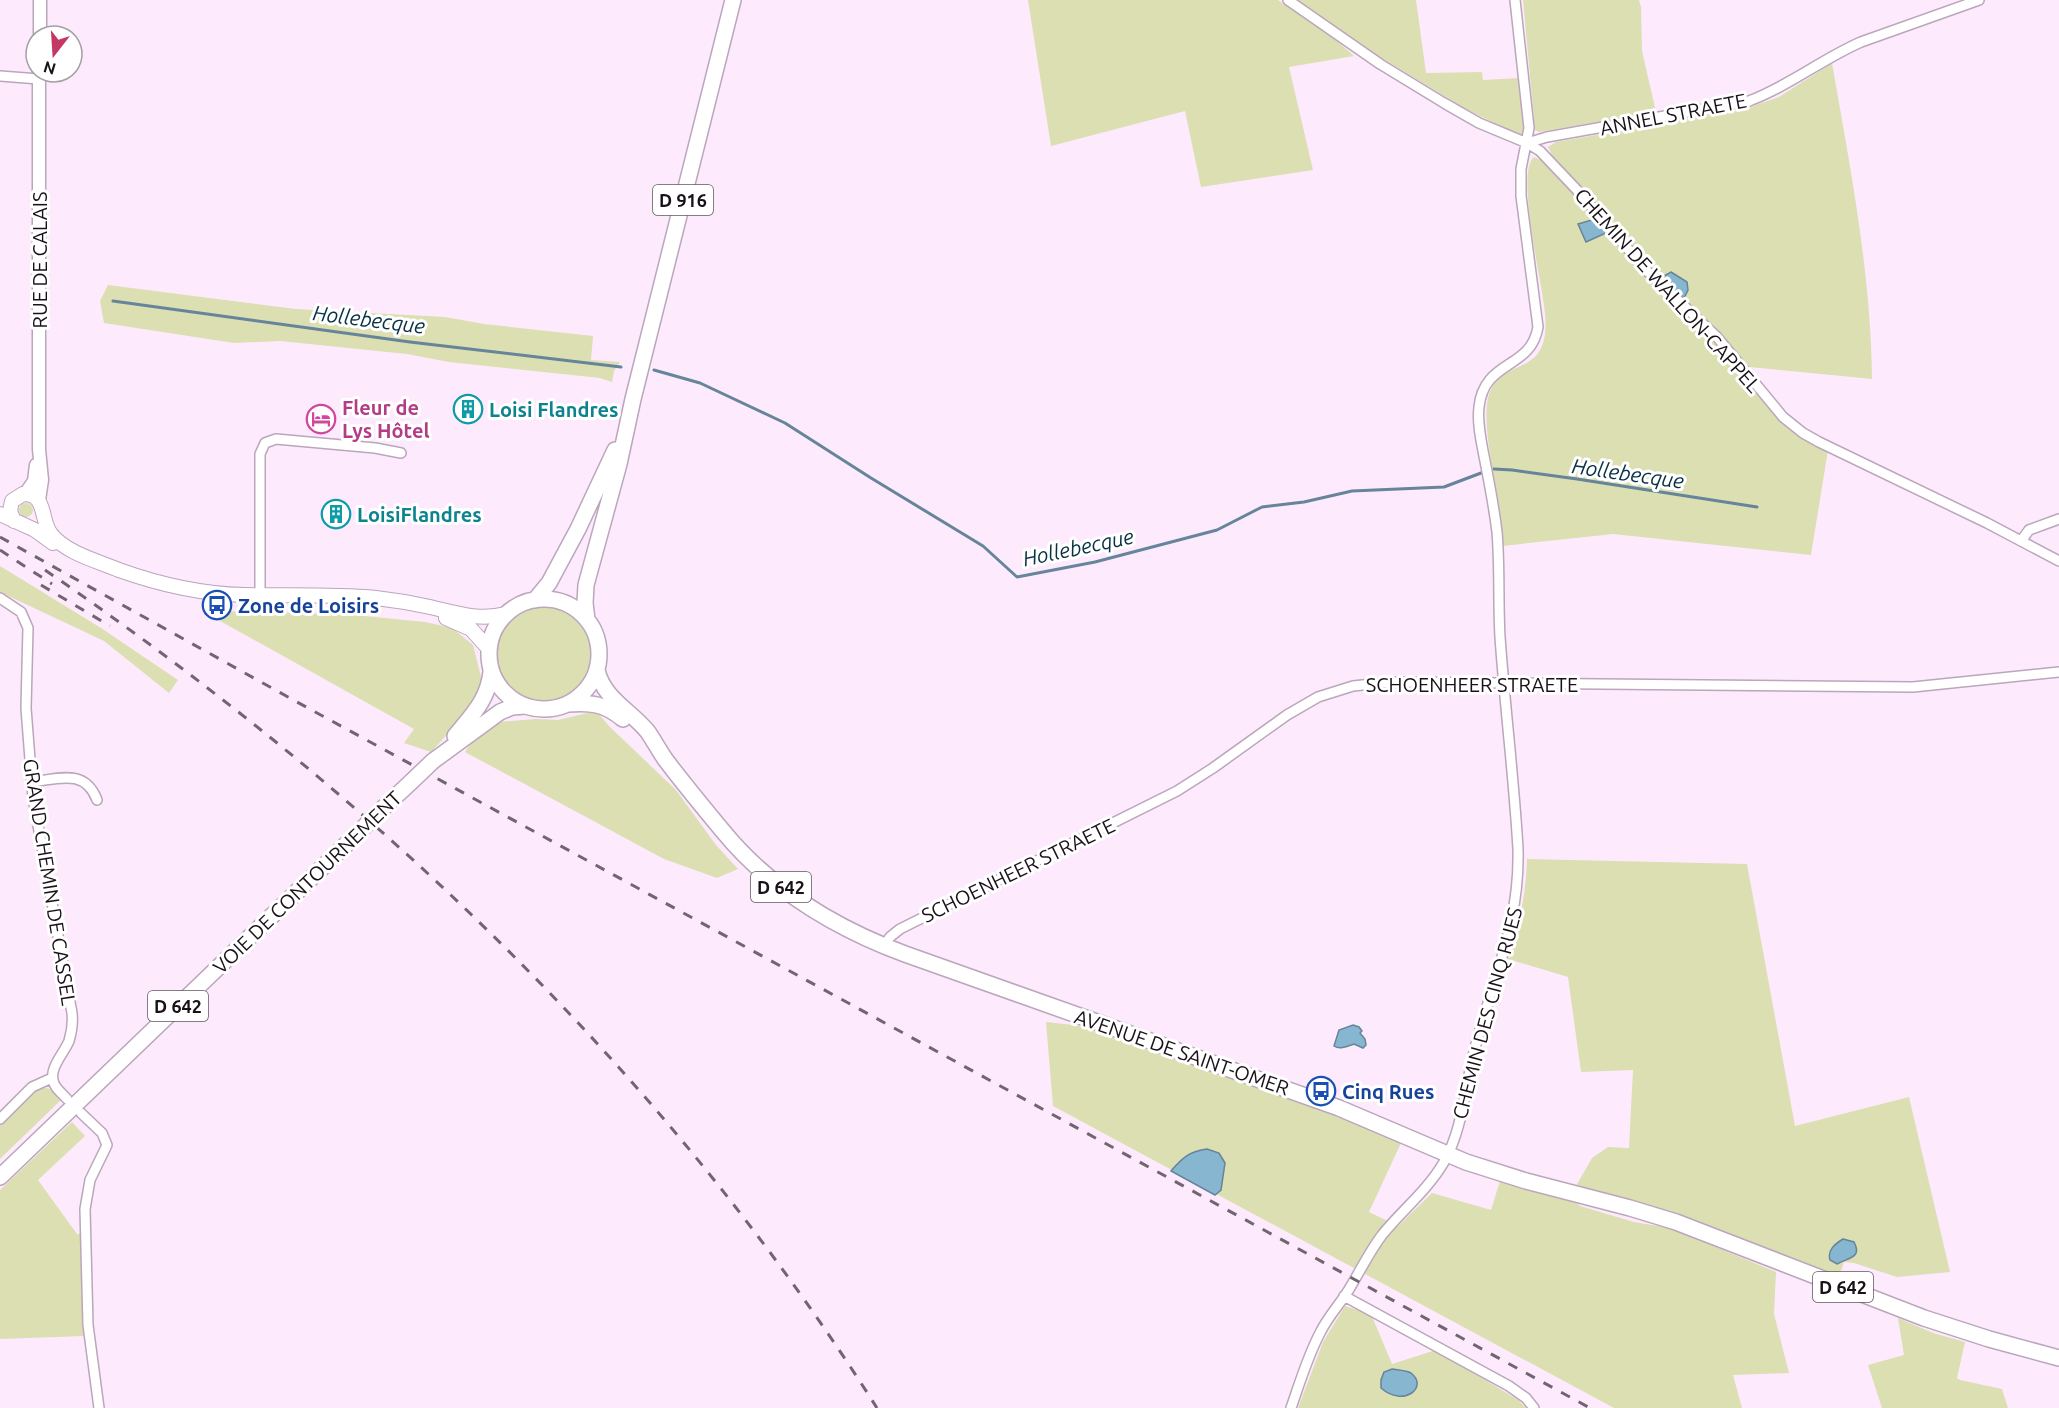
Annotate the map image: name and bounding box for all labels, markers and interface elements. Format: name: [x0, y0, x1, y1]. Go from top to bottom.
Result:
north arrow: [24, 24, 84, 84]
text: N: [41, 58, 58, 79]
street label: ANNEL STRAETE: [1598, 89, 1748, 139]
street label: CHEMIN DE WALLON-CAPPEL: [1570, 183, 1766, 397]
road number: D 916: [653, 185, 713, 215]
street label: RUE DE CALAIS: [28, 192, 51, 328]
water label: Hollebecque: [312, 300, 427, 338]
building icon: Loisi Flandres: [452, 393, 484, 425]
place label: Fleur de Lys Hôtel: [342, 396, 429, 442]
place label: Loisi Flandres: [489, 398, 618, 421]
hotel icon: Fleur de Lys Hôtel: [305, 403, 337, 435]
water label: Hollebecque: [1570, 453, 1686, 493]
building icon: LoisiFlandres: [320, 498, 352, 530]
place label: LoisiFlandres: [357, 503, 482, 526]
water label: Hollebecque: [1020, 523, 1136, 570]
bus stop icon: Zone de Loisirs: [201, 589, 233, 621]
place label: Zone de Loisirs: [238, 594, 379, 617]
street label: SCHOENHEER STRAETE: [1366, 673, 1578, 696]
street label: GRAND CHEMIN DE CASSEL: [19, 757, 81, 1007]
street label: VOIE DE CONTOURNEMENT: [208, 786, 406, 978]
street label: SCHOENHEER STRAETE: [918, 813, 1118, 927]
road number: D 642: [751, 872, 811, 902]
street label: CHEMIN DES CINQ RUES: [1448, 904, 1526, 1122]
road number: D 642: [148, 991, 208, 1021]
street label: AVENUE DE SAINT-OMER: [1072, 1004, 1292, 1100]
bus stop icon: Cinq Rues: [1305, 1075, 1337, 1107]
place label: Cinq Rues: [1342, 1080, 1434, 1103]
road number: D 642: [1813, 1272, 1873, 1302]

